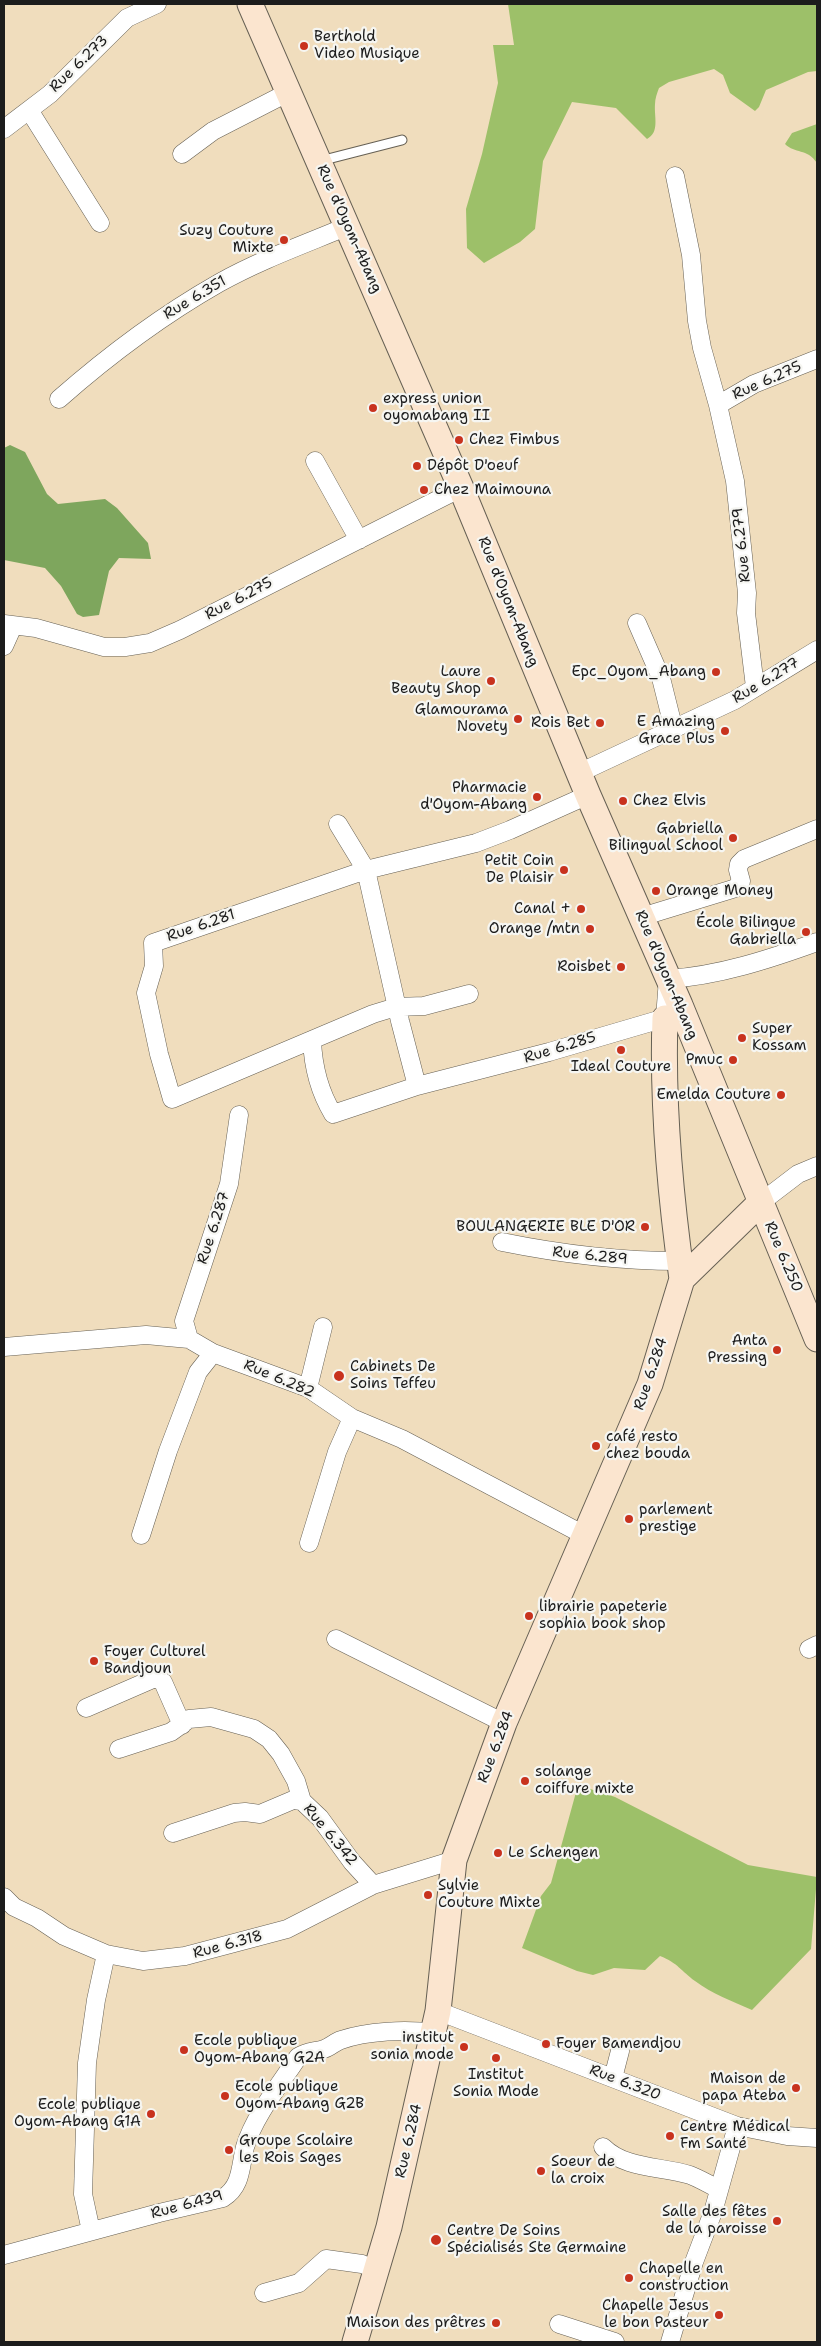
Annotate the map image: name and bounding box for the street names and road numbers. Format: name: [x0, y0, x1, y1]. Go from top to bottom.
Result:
street label: Rue 6.273: [46, 32, 112, 96]
street label: Rue d'Oyom-Abang: [313, 162, 385, 296]
street label: Rue 6.351: [160, 272, 230, 324]
street label: Rue 6.275: [730, 358, 804, 404]
street label: Rue 6.279: [729, 507, 755, 583]
street label: Rue d'Oyom-Abang: [474, 534, 542, 670]
street label: Rue 6.275: [202, 574, 276, 624]
street label: Rue 6.277: [729, 654, 803, 708]
street label: Rue 6.281: [164, 906, 238, 946]
street label: Rue d'Oyom-Abang: [631, 908, 701, 1042]
street label: Rue 6.285: [522, 1028, 598, 1068]
street label: Rue 6.287: [194, 1189, 234, 1267]
street label: Rue 6.250: [760, 1219, 806, 1295]
street label: Rue 6.289: [552, 1243, 628, 1269]
street label: Rue 6.284: [630, 1335, 672, 1413]
street label: Rue 6.282: [241, 1356, 317, 1402]
street label: Rue 6.284: [474, 1708, 518, 1786]
street label: Rue 6.342: [299, 1800, 361, 1870]
street label: Rue 6.318: [191, 1927, 265, 1963]
street label: Rue 6.320: [587, 2061, 663, 2105]
street label: Rue 6.284: [392, 2102, 426, 2180]
street label: Rue 6.439: [149, 2187, 225, 2223]

